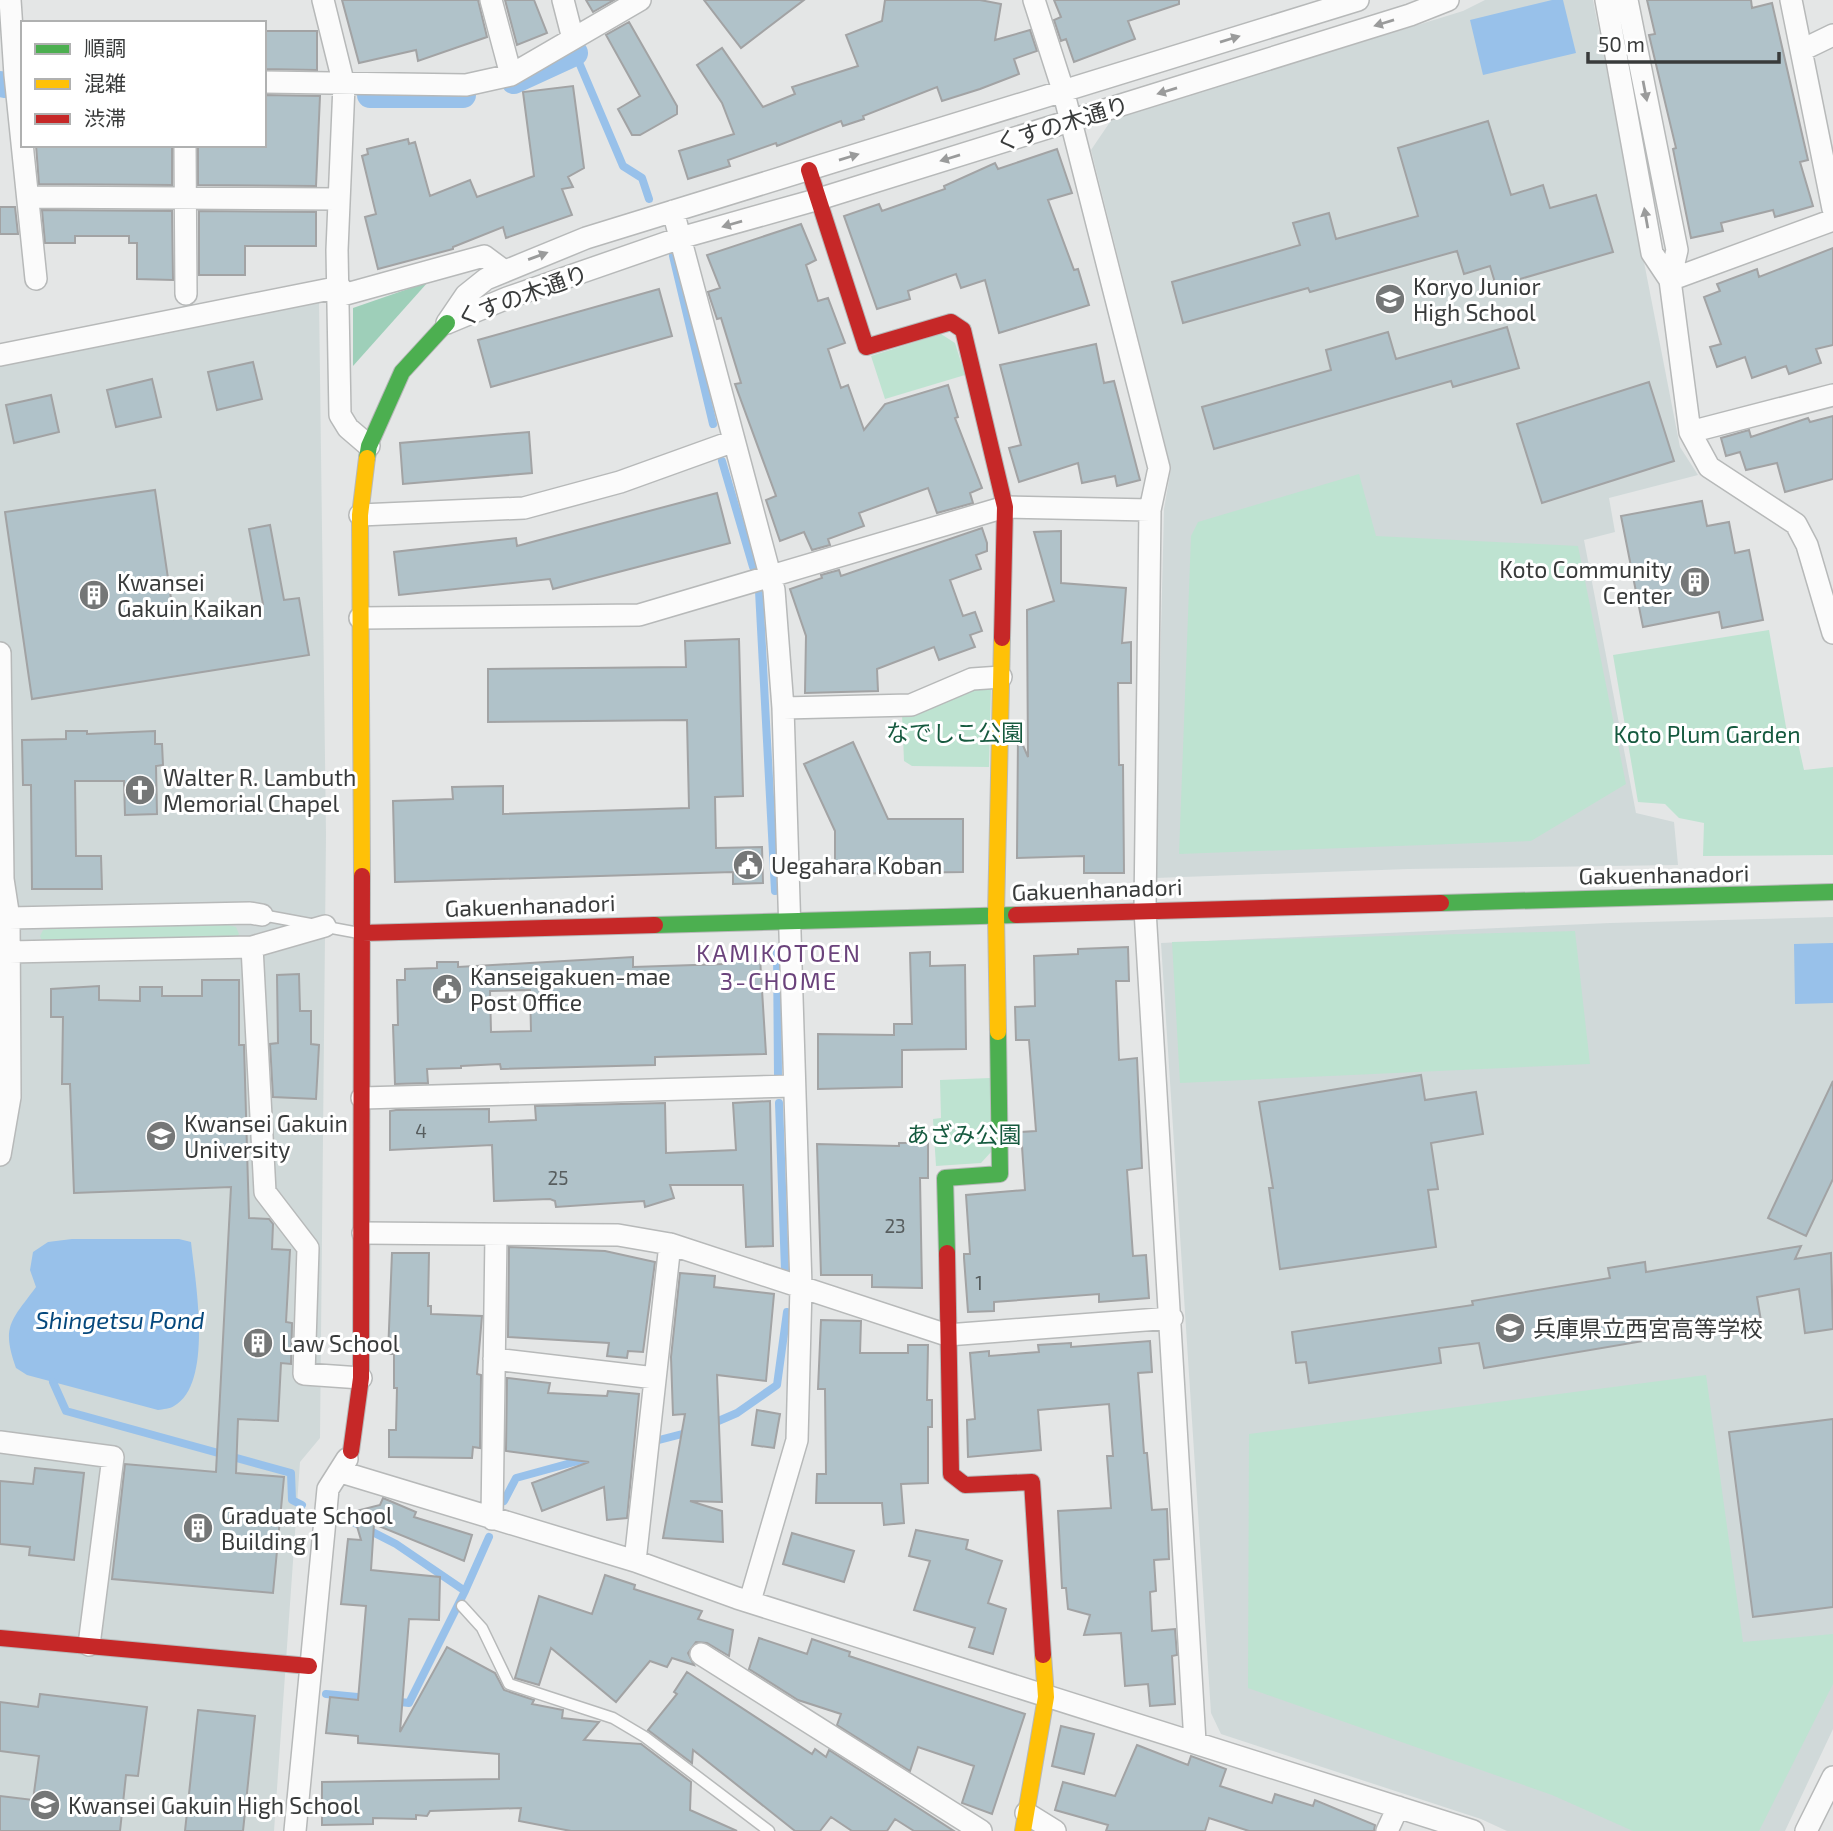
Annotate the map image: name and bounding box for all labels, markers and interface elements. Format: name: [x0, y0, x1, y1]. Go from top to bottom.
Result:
one-way arrow: [1374, 19, 1395, 29]
legend: [21, 21, 266, 147]
scale bar: [1588, 21, 1779, 65]
text: 50 m: [1598, 31, 1645, 56]
one-way arrow: [1219, 34, 1240, 44]
text: 順調: [84, 35, 126, 60]
text: 混雑: [84, 70, 126, 95]
one-way arrow: [1640, 80, 1651, 102]
one-way arrow: [1156, 86, 1177, 97]
street label: くすの木通り: [992, 89, 1132, 157]
text: 渋滞: [84, 105, 126, 130]
one-way arrow: [838, 152, 859, 162]
one-way arrow: [939, 154, 960, 164]
one-way arrow: [1640, 207, 1651, 229]
one-way arrow: [721, 219, 742, 229]
one-way arrow: [528, 250, 549, 261]
street label: くすの木通り: [452, 258, 592, 332]
place label: Koryo Junior High School: [1413, 272, 1541, 326]
school or university icon: Koryo Junior High School: [1373, 282, 1407, 316]
place label: Koto Community Center: [1499, 555, 1672, 609]
building icon: Koto Community Center: [1678, 565, 1712, 599]
place label: Kwansei Gakuin Kaikan: [117, 568, 263, 622]
building icon: Kwansei Gakuin Kaikan: [77, 578, 111, 612]
park label: なでしこ公園: [886, 718, 1024, 746]
park label: Koto Plum Garden: [1613, 720, 1801, 748]
place label: Walter R. Lambuth Memorial Chapel: [163, 763, 356, 817]
church icon: Walter R. Lambuth Memorial Chapel: [123, 773, 157, 807]
public building icon: Uegahara Koban: [731, 848, 765, 882]
place label: Uegahara Koban: [771, 851, 942, 879]
street label: Gakuenhanadori: [1578, 859, 1750, 889]
street label: Gakuenhanadori: [1011, 872, 1183, 906]
street label: Gakuenhanadori: [444, 888, 616, 922]
district label: KAMIKOTOEN 3-CHOME: [696, 938, 862, 995]
place label: Kanseigakuen-mae Post Office: [470, 962, 671, 1016]
public building icon: Kanseigakuen-mae Post Office: [430, 972, 464, 1006]
place label: Kwansei Gakuin University: [184, 1109, 348, 1163]
school or university icon: Kwansei Gakuin University: [144, 1119, 178, 1153]
house number: 4: [415, 1119, 427, 1142]
park label: あざみ公園: [907, 1120, 1022, 1148]
house number: 25: [548, 1166, 568, 1189]
house number: 23: [884, 1214, 906, 1237]
house number: 1: [975, 1271, 983, 1294]
water label: Shingetsu Pond: [35, 1305, 205, 1334]
school or university icon: 兵庫県立西宮高等学校: [1493, 1311, 1527, 1345]
place label: 兵庫県立西宮高等学校: [1533, 1314, 1763, 1342]
building icon: Law School: [241, 1326, 275, 1360]
place label: Law School: [281, 1329, 400, 1357]
place label: Graduate School Building 1: [221, 1501, 393, 1555]
building icon: Graduate School Building 1: [181, 1511, 215, 1545]
school or university icon: Kwansei Gakuin High School: [28, 1788, 62, 1822]
place label: Kwansei Gakuin High School: [68, 1791, 360, 1819]

